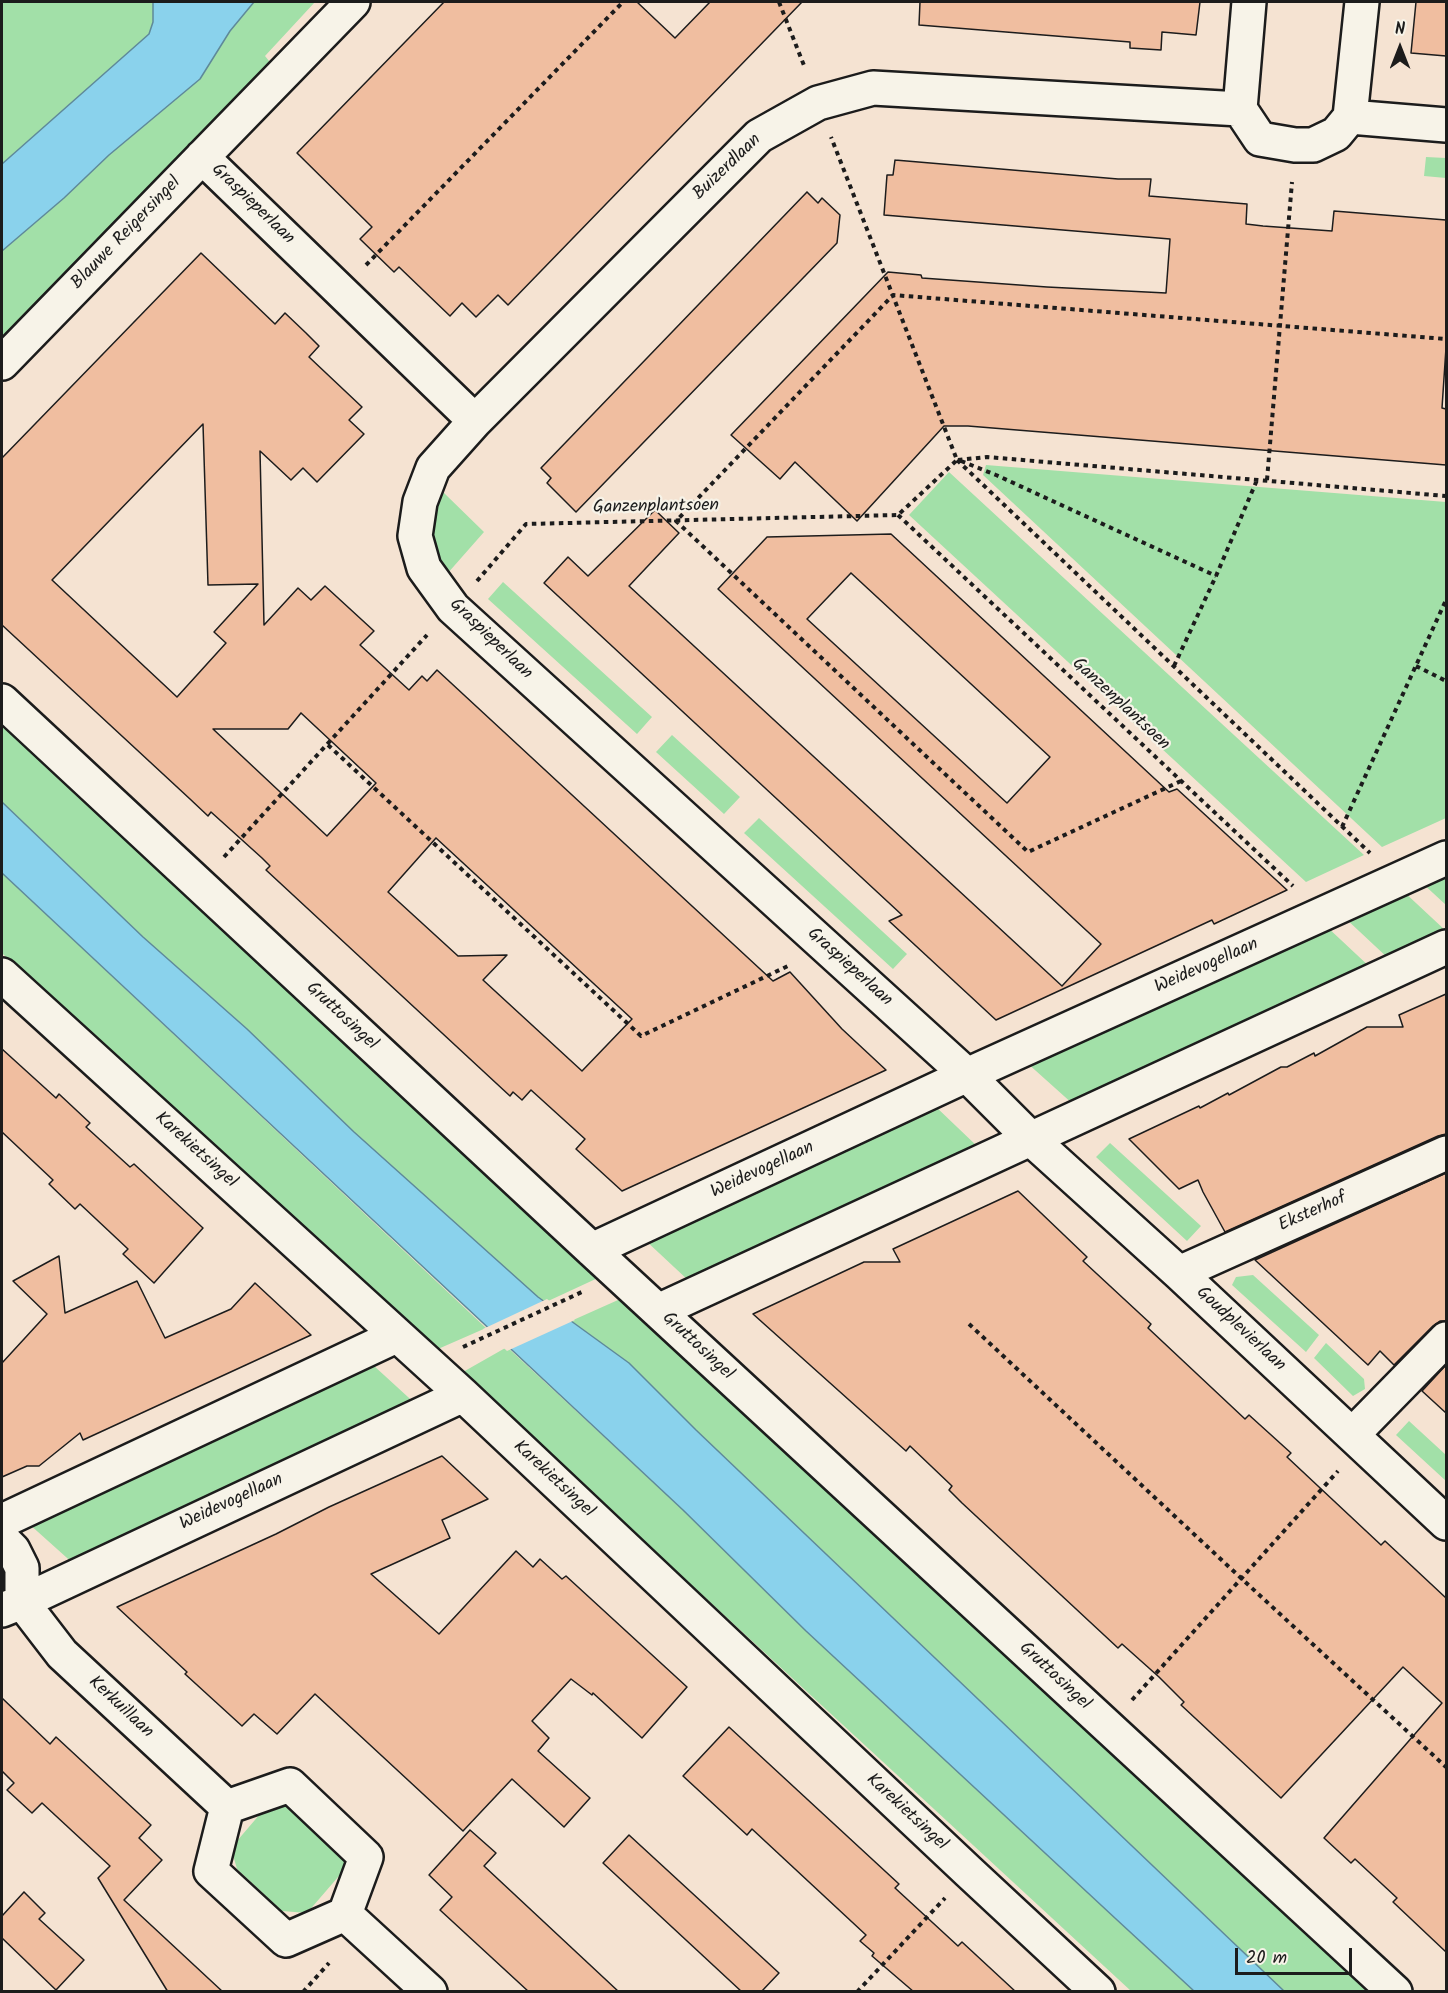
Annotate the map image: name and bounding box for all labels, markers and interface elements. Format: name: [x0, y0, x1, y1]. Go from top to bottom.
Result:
text: N: [1395, 17, 1405, 42]
north arrow: [1370, 18, 1430, 78]
street label: Buizerdlaan: [689, 130, 767, 206]
street label: Graspieperlaan: [206, 160, 298, 250]
street label: Blauwe Reigersingel: [68, 173, 186, 295]
street label: Ganzenplantsoen: [593, 496, 719, 520]
street label: Graspieperlaan: [444, 595, 536, 685]
street label: Ganzenplantsoen: [1066, 654, 1174, 756]
street label: Graspieperlaan: [802, 924, 896, 1012]
street label: Weidevogellaan: [1152, 935, 1262, 999]
street label: Gruttosingel: [301, 978, 381, 1056]
street label: Karekietsingel: [149, 1108, 241, 1194]
street label: Weidevogellaan: [708, 1138, 818, 1204]
street label: Eksterhof: [1276, 1188, 1350, 1238]
street label: Goudplevierlaan: [1191, 1283, 1289, 1377]
street label: Gruttosingel: [657, 1308, 737, 1386]
street label: Karekietsingel: [508, 1437, 598, 1523]
street label: Weidevogellaan: [177, 1470, 287, 1536]
street label: Gruttosingel: [1014, 1638, 1094, 1716]
street label: Kerkuillaan: [83, 1672, 157, 1744]
street label: Karekietsingel: [861, 1770, 951, 1856]
scale bar: [1238, 1936, 1355, 1974]
text: 20 m: [1246, 1944, 1287, 1973]

